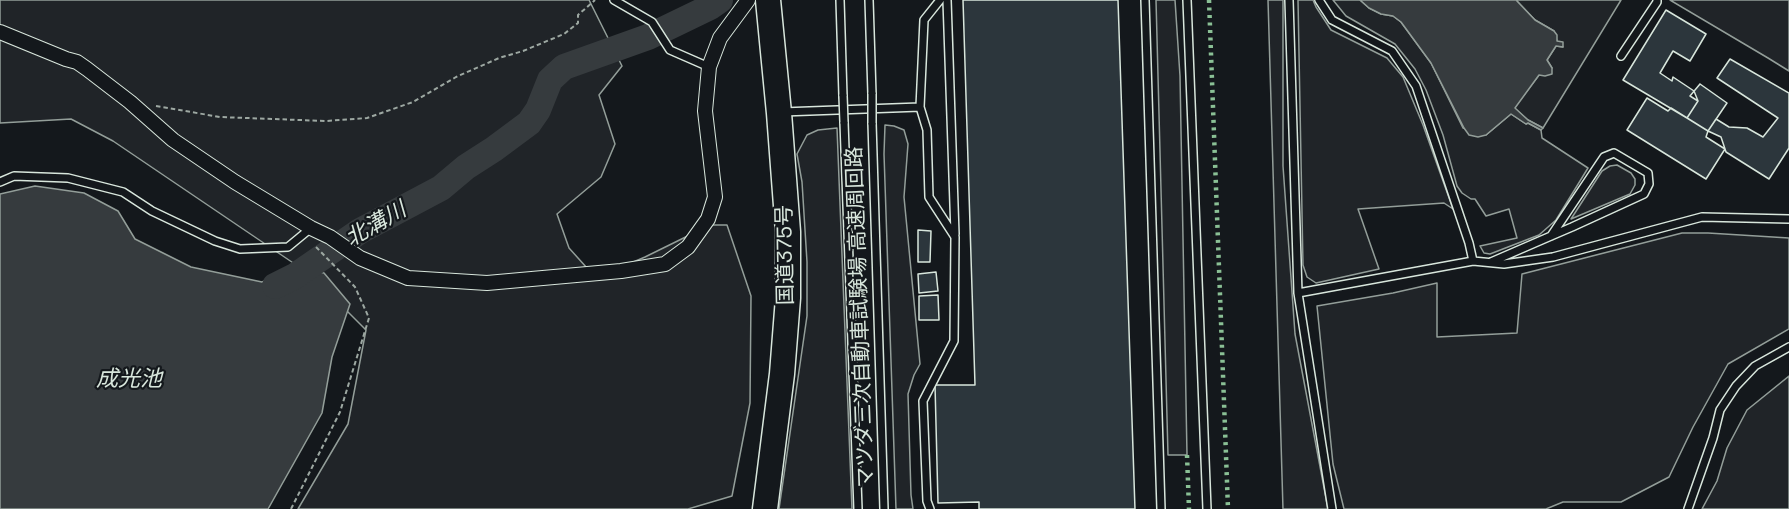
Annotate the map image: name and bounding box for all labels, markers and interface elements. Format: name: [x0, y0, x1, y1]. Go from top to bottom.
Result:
street label: マツダ三次自動車試験場 高速周回路: [842, 146, 880, 488]
water label: 北溝川: [341, 197, 411, 253]
street label: 国道375号: [773, 205, 799, 305]
water label: 成光池: [96, 367, 162, 393]

